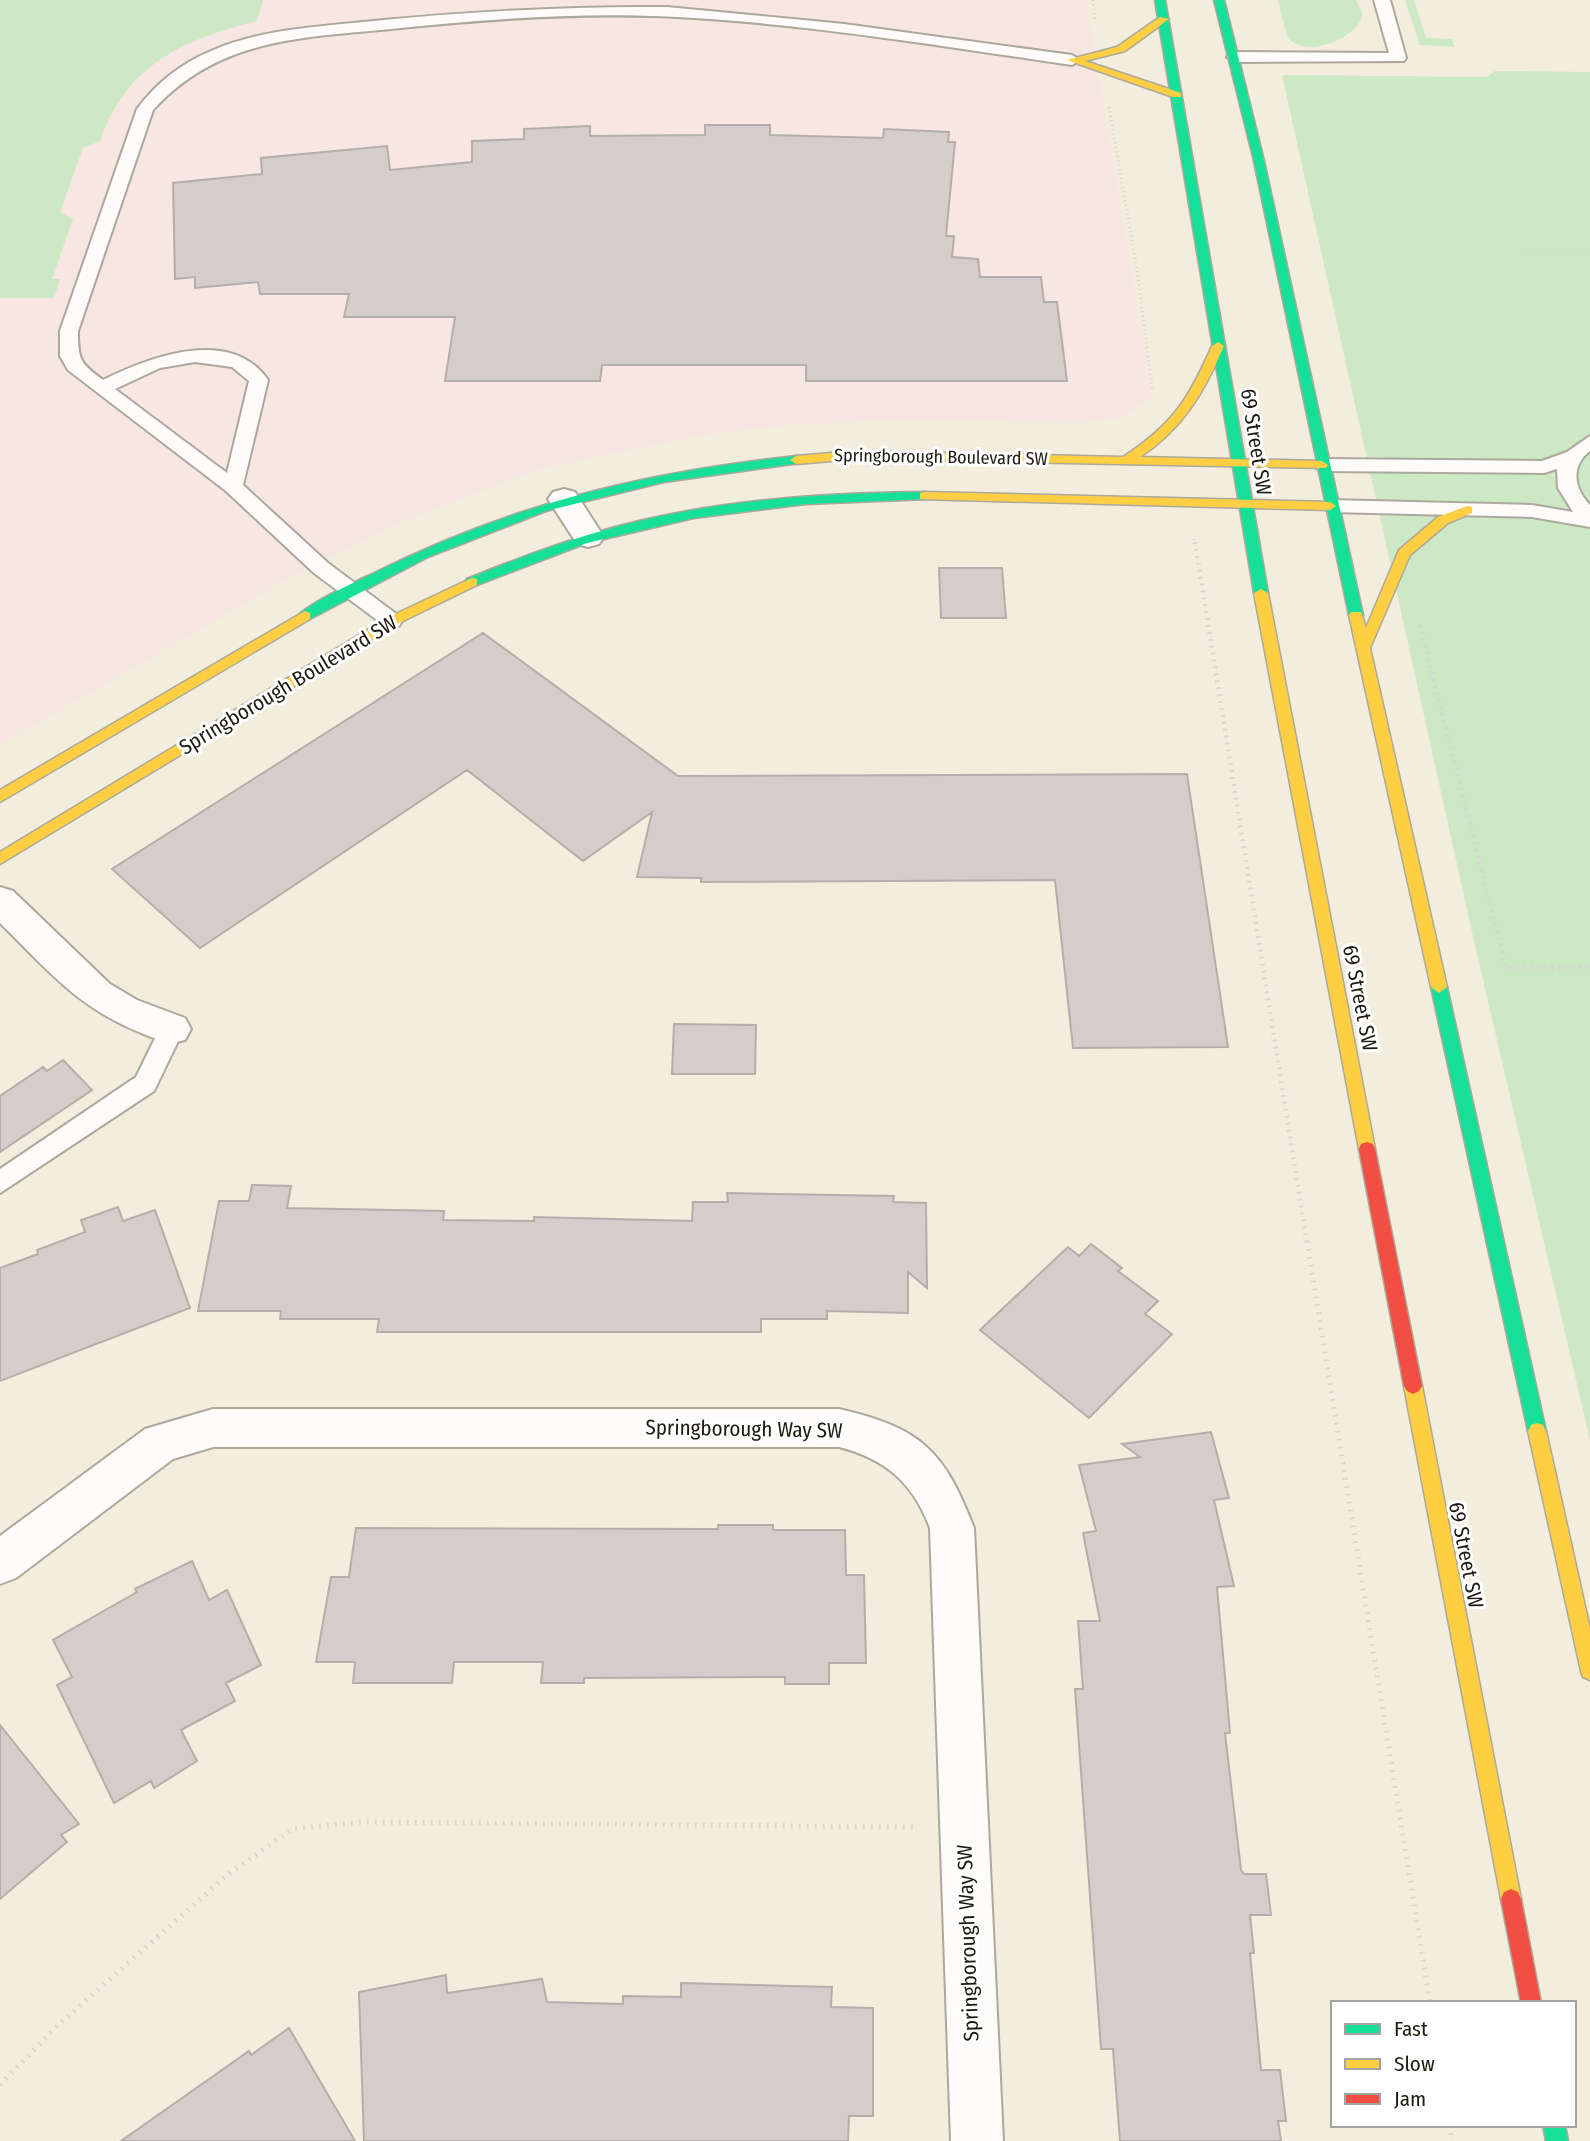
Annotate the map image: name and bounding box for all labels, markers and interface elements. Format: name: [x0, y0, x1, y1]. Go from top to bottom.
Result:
street label: 69 Street SW: [1235, 387, 1277, 498]
street label: Springborough Boulevard SW: [834, 444, 1049, 470]
street label: Springborough Boulevard SW: [174, 609, 402, 760]
street label: 69 Street SW: [1337, 943, 1383, 1054]
street label: Springborough Way SW: [645, 1414, 843, 1444]
street label: 69 Street SW: [1443, 1500, 1489, 1611]
street label: Springborough Way SW: [952, 1844, 984, 2042]
legend: [1331, 2001, 1576, 2127]
text: Fast: [1394, 2016, 1428, 2042]
text: Slow: [1394, 2051, 1435, 2077]
text: Jam: [1394, 2086, 1426, 2112]

